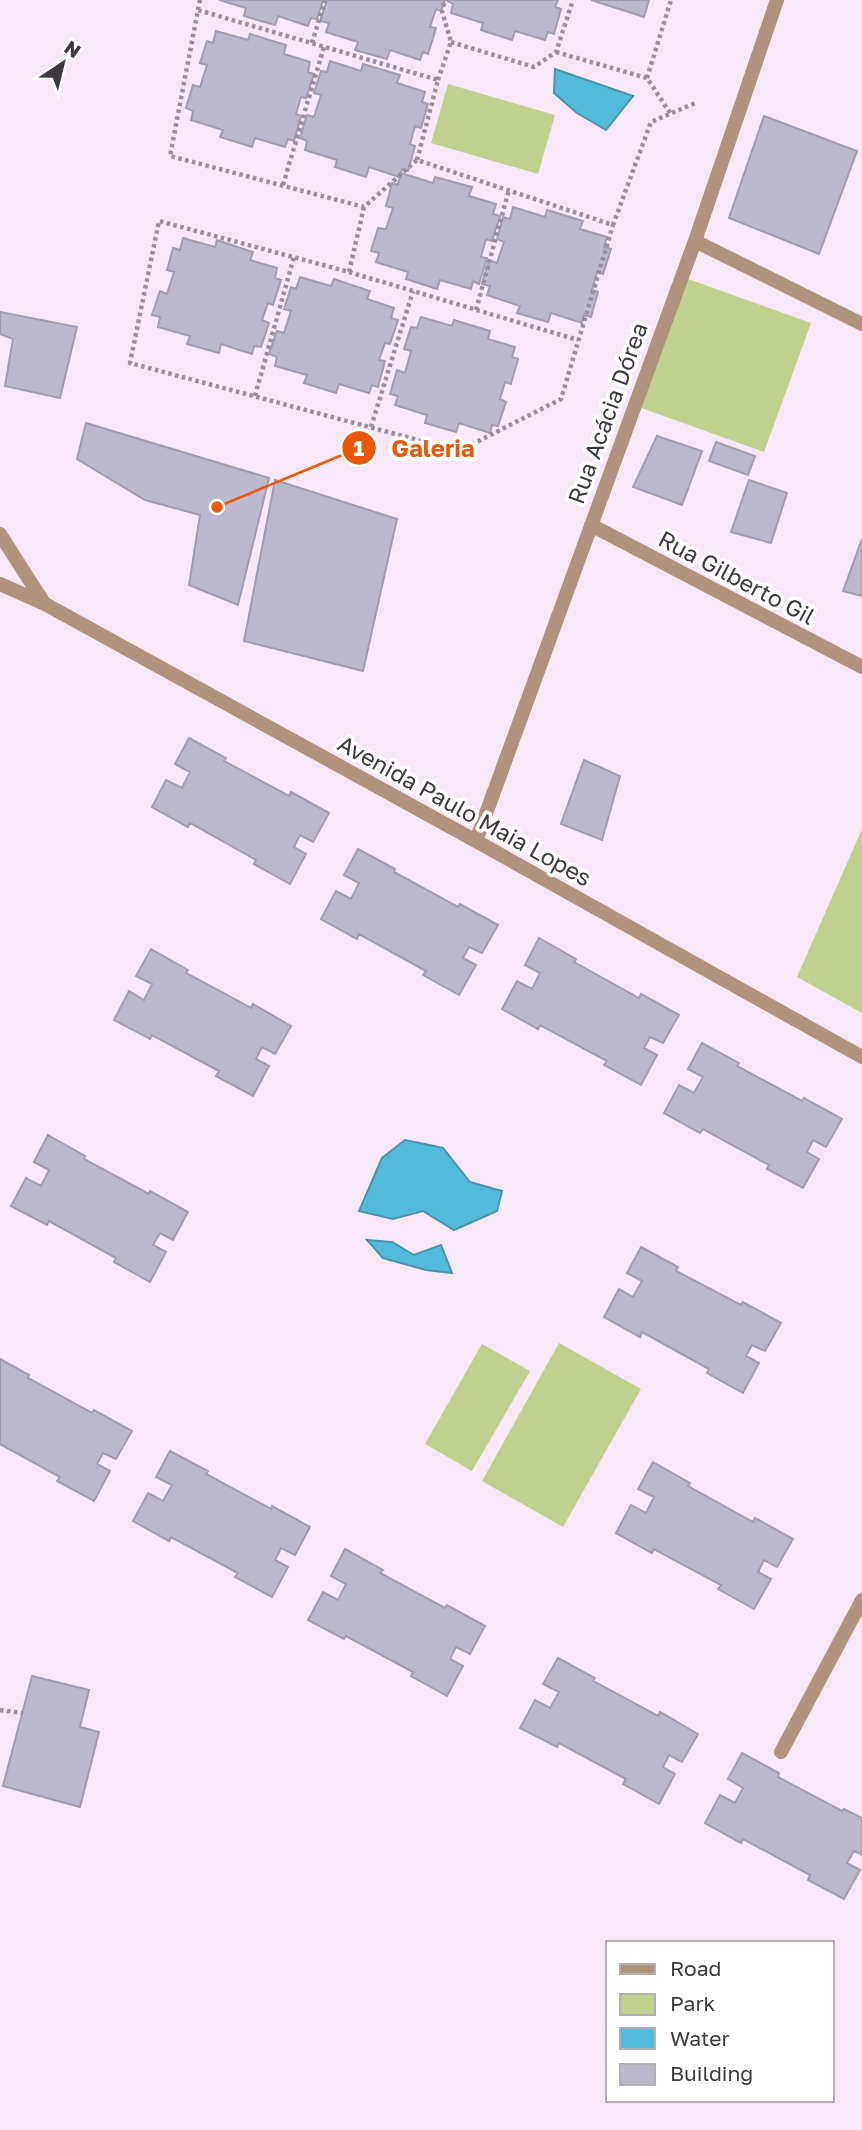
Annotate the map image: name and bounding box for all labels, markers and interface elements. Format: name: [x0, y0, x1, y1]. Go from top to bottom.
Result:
north arrow: [28, 28, 98, 98]
text: N: [61, 35, 86, 62]
street label: Rua Acácia Dórea: [561, 318, 653, 508]
callout: Galeria: [342, 426, 488, 471]
text: Galeria: [391, 433, 475, 462]
text: 1: [354, 435, 365, 461]
street label: Rua Gilberto Gil: [654, 524, 820, 630]
street label: Avenida Paulo Maia Lopes: [333, 729, 597, 891]
legend: [606, 1941, 834, 2102]
text: Road: [670, 1955, 721, 1981]
text: Park: [670, 1990, 716, 2016]
text: Water: [670, 2025, 730, 2051]
text: Building: [670, 2060, 753, 2086]

